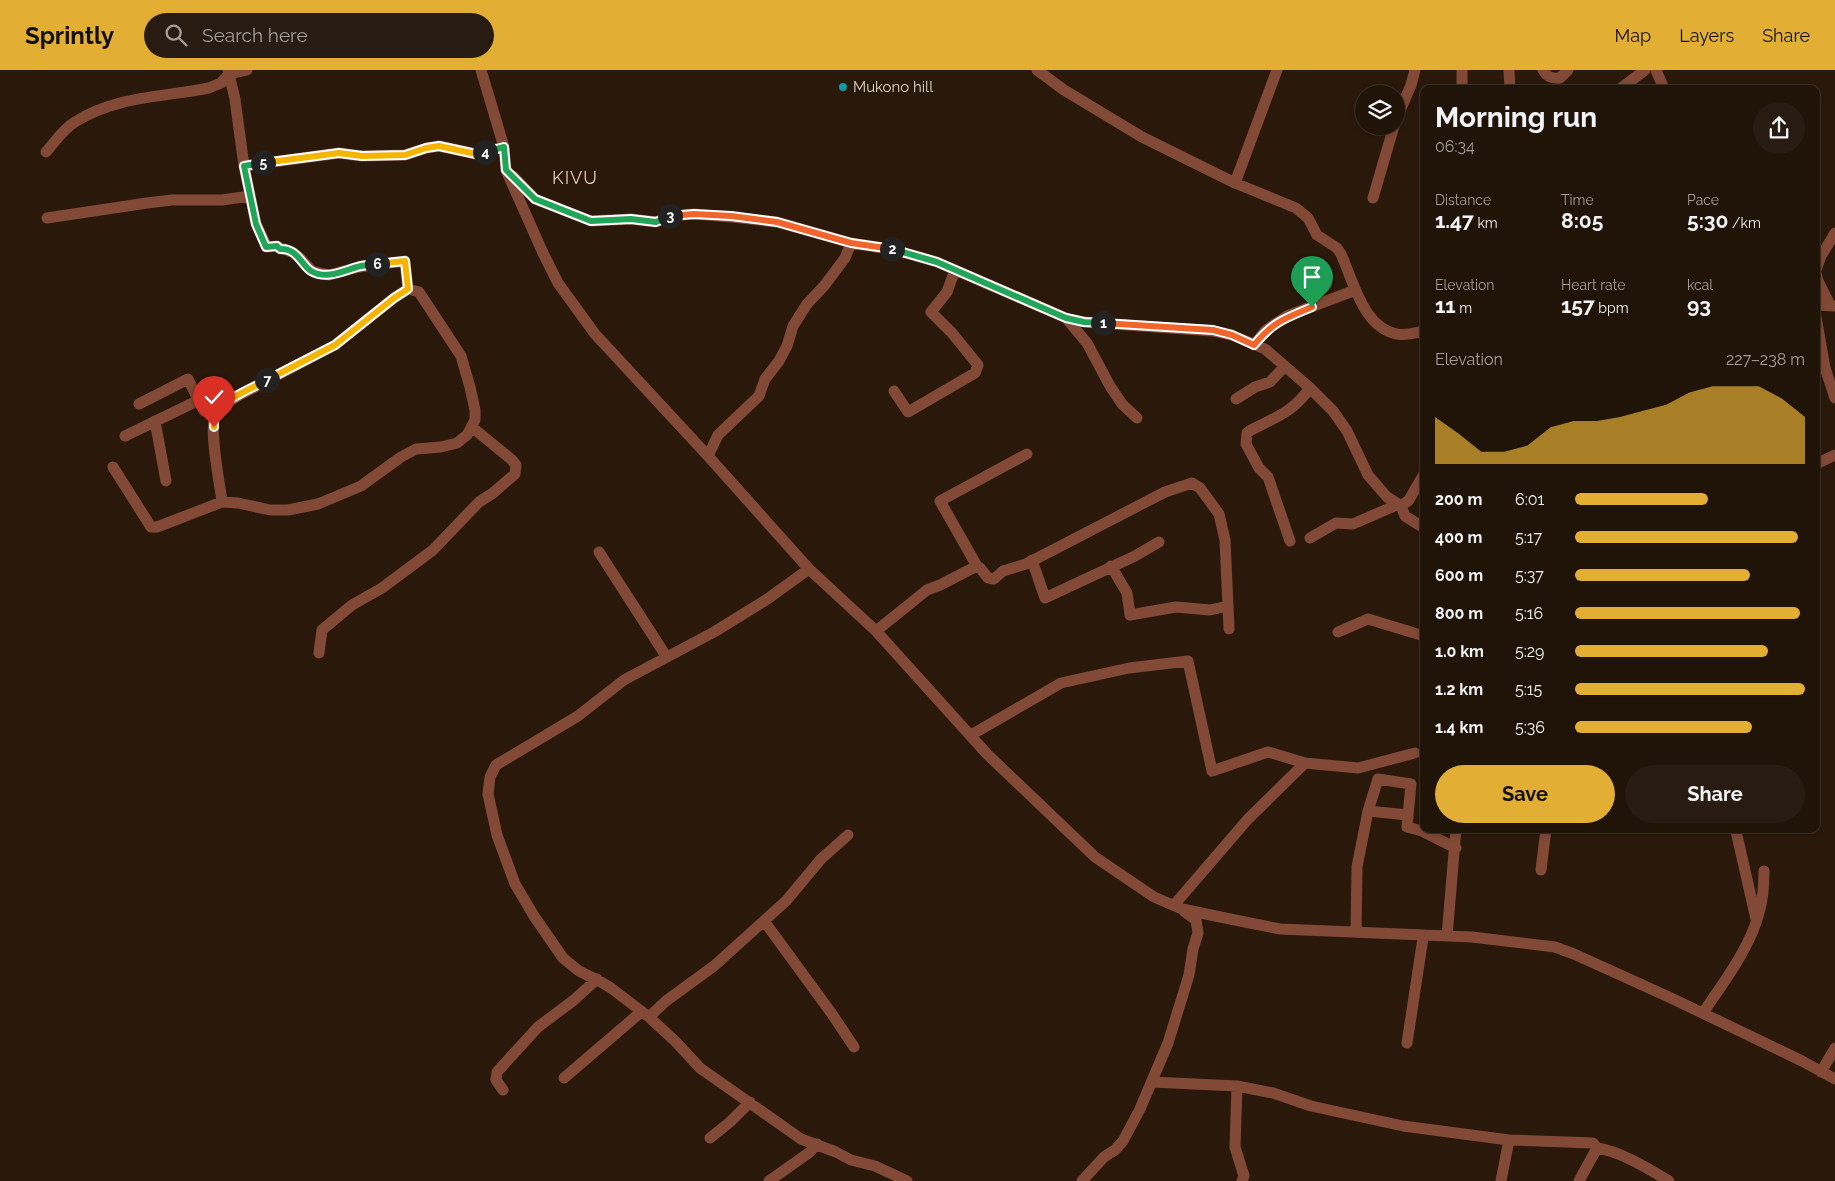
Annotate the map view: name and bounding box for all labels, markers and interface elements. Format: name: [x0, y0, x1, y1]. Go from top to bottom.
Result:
search box: [144, 13, 494, 58]
text: Sprintly: [25, 21, 114, 50]
icon: search: [162, 21, 190, 49]
text: Search here: [202, 24, 308, 46]
text: Map: [1615, 25, 1651, 46]
text: Layers: [1679, 25, 1734, 46]
text: Share: [1762, 25, 1810, 46]
place label: Mukono hill: [853, 78, 934, 96]
marker: Mukono hill: [837, 81, 849, 93]
map controls: [1355, 85, 1405, 135]
button: layers: [1355, 85, 1405, 135]
text: Morning run: [1435, 101, 1597, 134]
button: share: [1753, 102, 1805, 154]
text: 06:34: [1435, 137, 1475, 156]
pin: 4: [472, 140, 498, 164]
text: 4: [482, 144, 490, 160]
pin: 5: [250, 150, 276, 176]
text: 5: [260, 155, 267, 171]
district label: KIVU: [552, 167, 598, 188]
text: Distance: [1435, 192, 1491, 208]
text: Time: [1561, 192, 1594, 208]
text: Pace: [1687, 192, 1719, 208]
pin: 3: [658, 204, 682, 228]
text: 3: [667, 208, 674, 224]
text: 1.47: [1435, 208, 1474, 233]
text: 8:05: [1561, 208, 1603, 233]
text: 5:30: [1687, 208, 1728, 233]
text: km: [1474, 215, 1498, 231]
text: /km: [1728, 215, 1761, 231]
pin: 2: [880, 236, 904, 262]
text: 2: [889, 241, 896, 257]
pin: 6: [364, 252, 390, 276]
text: 6: [373, 256, 382, 272]
pin: [1291, 256, 1333, 307]
icon: arrive: [1298, 263, 1326, 291]
text: Elevation: [1435, 277, 1494, 293]
text: Heart rate: [1561, 277, 1625, 293]
text: kcal: [1687, 277, 1713, 293]
text: 11: [1435, 293, 1456, 318]
text: 157: [1561, 293, 1595, 318]
text: 93: [1687, 293, 1711, 318]
text: m: [1456, 300, 1472, 316]
text: bpm: [1595, 300, 1629, 316]
pin: 1: [1090, 310, 1116, 336]
text: 1: [1100, 315, 1107, 331]
text: Elevation: [1435, 350, 1503, 369]
text: 227–238 m: [1726, 350, 1805, 369]
pin: 7: [254, 368, 280, 392]
text: 7: [264, 372, 271, 388]
pin: [193, 376, 235, 427]
icon: check: [200, 383, 228, 411]
text: 200 m: [1435, 490, 1482, 509]
text: 6:01: [1515, 490, 1544, 509]
text: 400 m: [1435, 528, 1483, 547]
text: 5:17: [1515, 528, 1542, 547]
text: 600 m: [1435, 566, 1483, 585]
text: 5:37: [1515, 566, 1544, 585]
text: 800 m: [1435, 604, 1483, 623]
text: 5:16: [1515, 604, 1543, 623]
text: 1.0 km: [1435, 642, 1484, 661]
text: 5:29: [1515, 642, 1544, 661]
text: 1.2 km: [1435, 680, 1483, 699]
text: 5:15: [1515, 680, 1542, 699]
text: 1.4 km: [1435, 718, 1483, 737]
text: 5:36: [1515, 718, 1545, 737]
button: Save: [1435, 765, 1615, 823]
button: Share: [1625, 765, 1805, 823]

